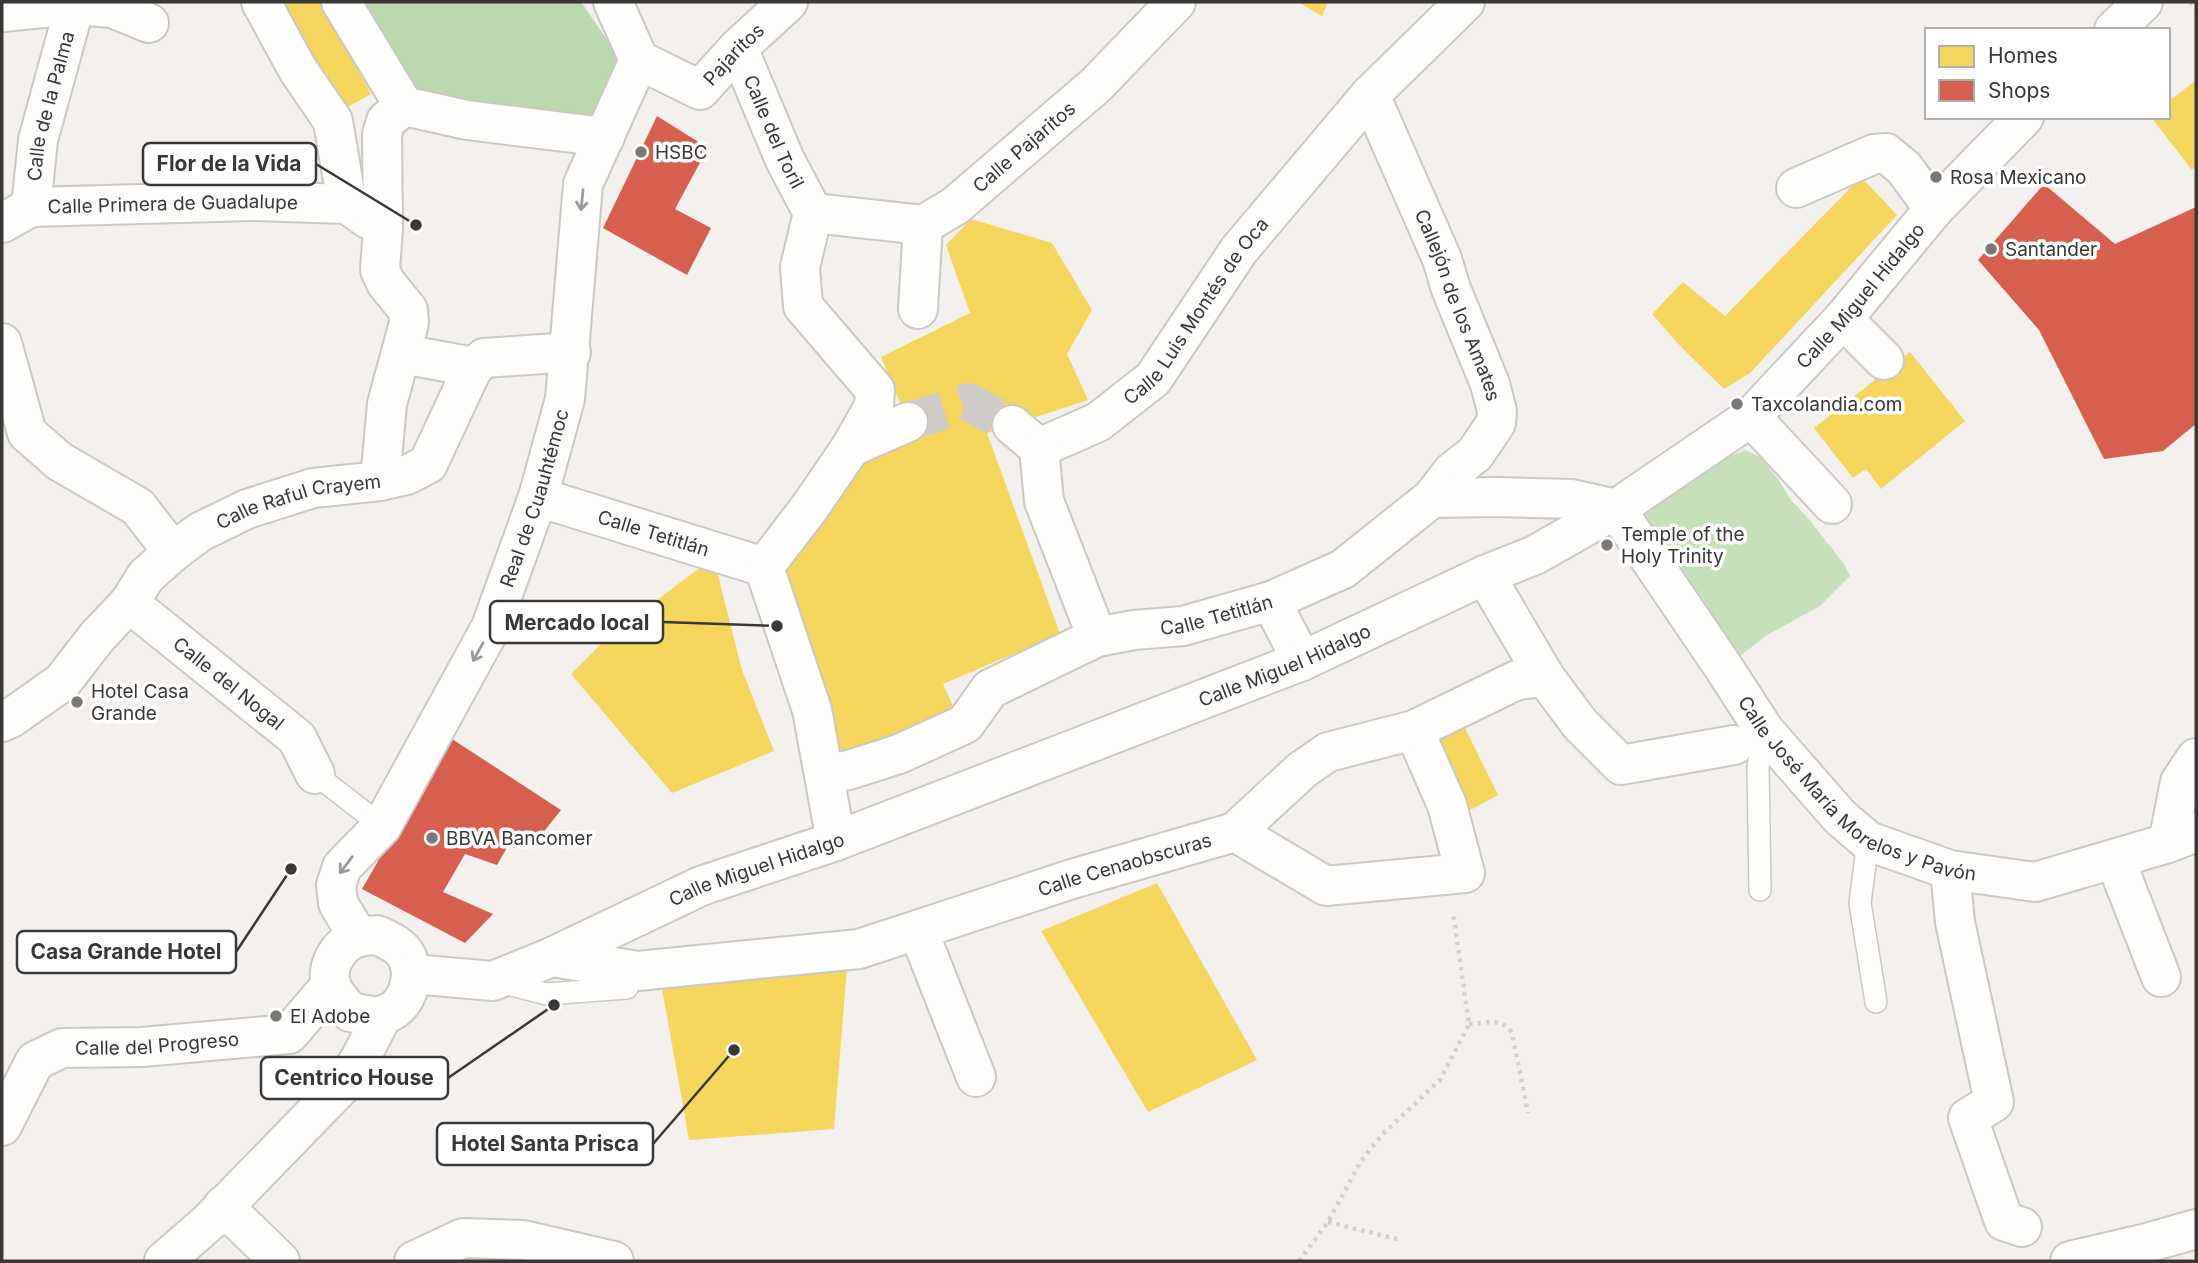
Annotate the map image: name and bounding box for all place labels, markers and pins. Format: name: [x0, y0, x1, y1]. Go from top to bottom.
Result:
place label: HSBC: [655, 141, 708, 164]
callout: Flor de la Vida: [143, 143, 316, 185]
marker: HSBC: [633, 144, 649, 160]
place label: Rosa Mexicano: [1950, 166, 2087, 189]
marker: Rosa Mexicano: [1928, 169, 1944, 185]
place label: Santander: [2005, 238, 2097, 261]
marker: Santander: [1983, 241, 1999, 257]
place label: Taxcolandia.com: [1751, 393, 1903, 416]
marker: Taxcolandia.com: [1729, 396, 1745, 412]
place label: Temple of the Holy Trinity: [1621, 523, 1744, 568]
marker: Temple of the Holy Trinity: [1599, 537, 1615, 553]
callout: Mercado local: [490, 601, 663, 643]
place label: Hotel Casa Grande: [91, 680, 189, 725]
marker: Hotel Casa Grande: [69, 694, 85, 710]
place label: BBVA Bancomer: [446, 827, 593, 850]
marker: BBVA Bancomer: [424, 830, 440, 846]
callout: Casa Grande Hotel: [17, 931, 236, 973]
place label: El Adobe: [290, 1005, 370, 1028]
marker: El Adobe: [268, 1008, 284, 1024]
callout: Centrico House: [261, 1057, 448, 1099]
callout: Hotel Santa Prisca: [437, 1123, 653, 1165]

